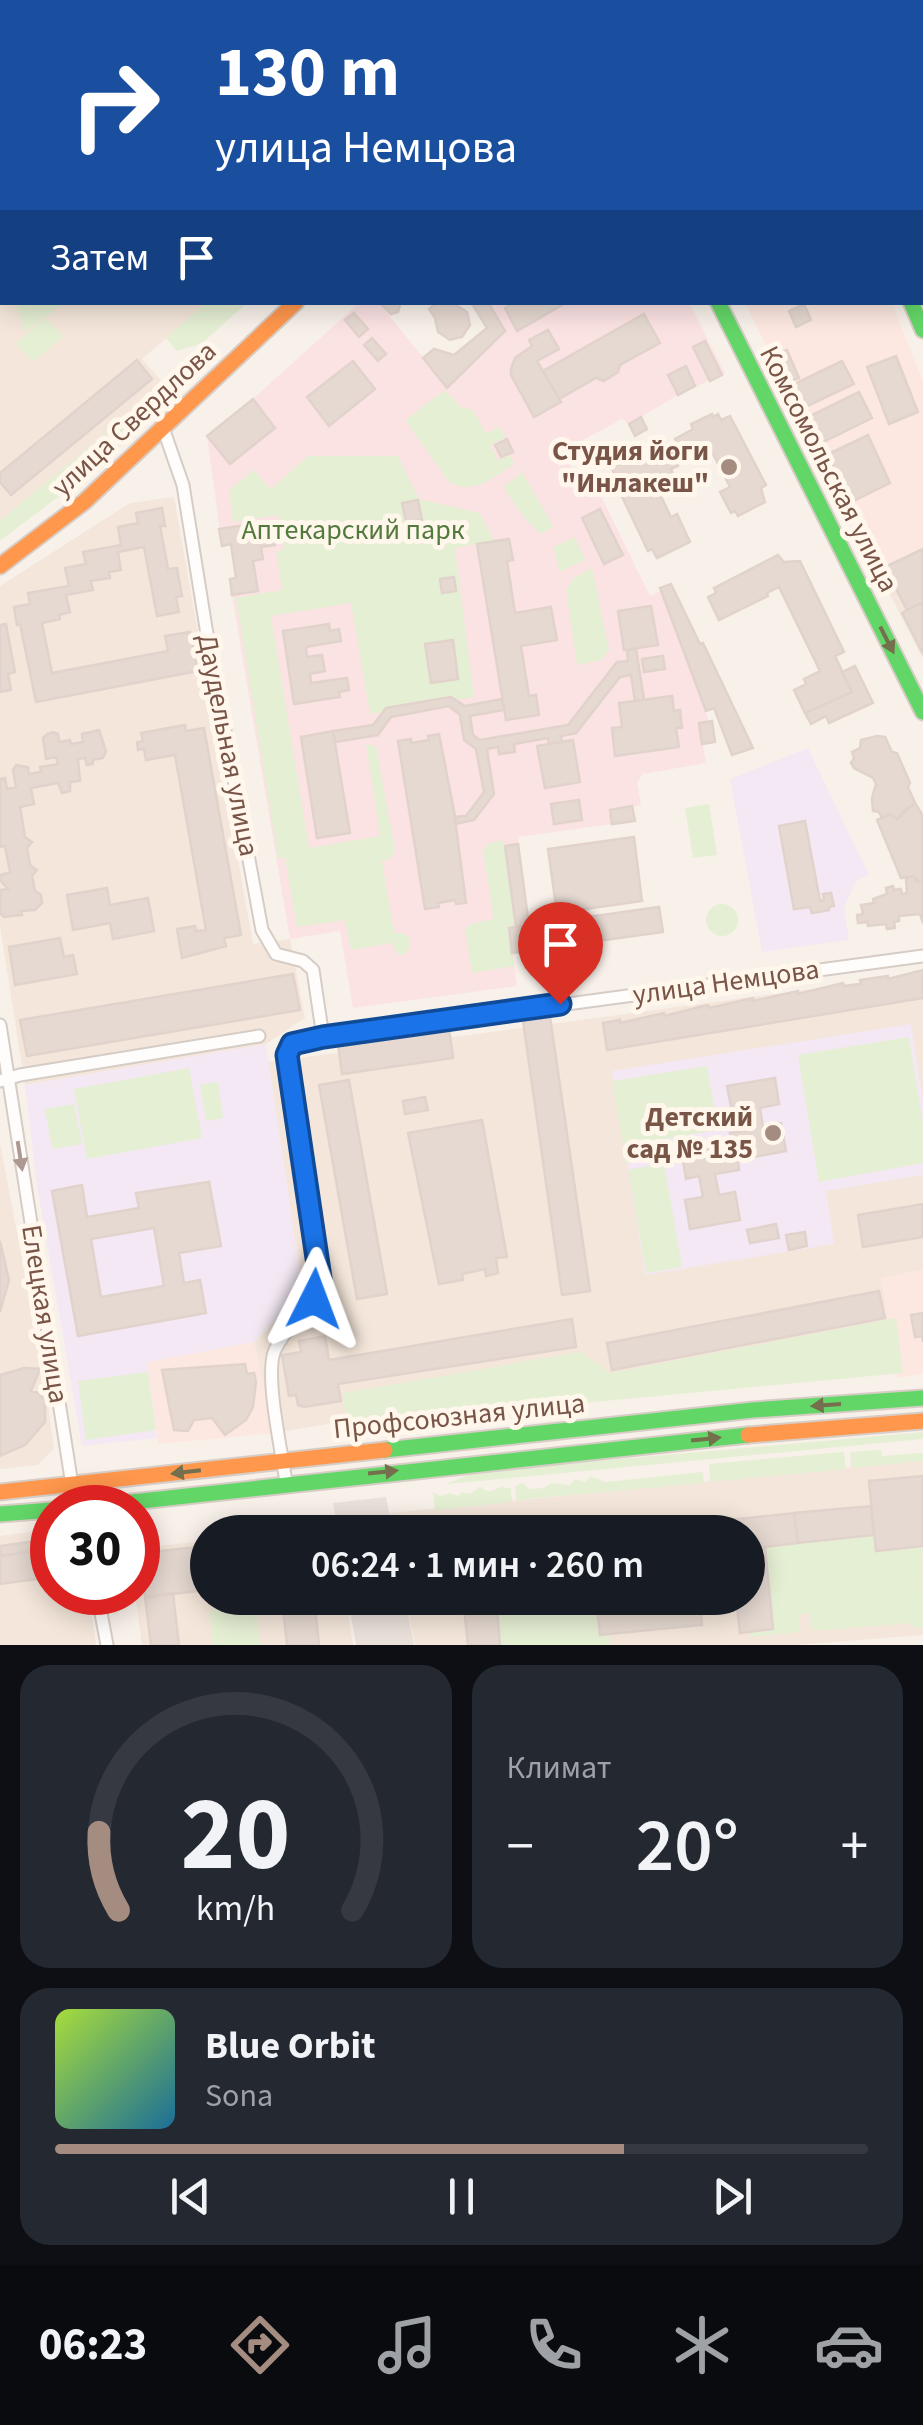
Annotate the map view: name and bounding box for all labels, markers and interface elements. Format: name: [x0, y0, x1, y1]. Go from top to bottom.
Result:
text: 130 m: [215, 23, 400, 123]
icon: right: [50, 40, 180, 170]
text: улица Немцова: [215, 116, 517, 180]
icon: arrive: [169, 230, 224, 285]
text: Затем: [50, 231, 149, 285]
street label: улица Свердлова: [43, 332, 225, 506]
street label: Комсомольская улица: [750, 339, 908, 599]
place label: Студия йоги "Инлакеш": [552, 431, 709, 503]
marker: Студия йоги "Инлакеш": [718, 456, 740, 478]
park label: Аптекарский парк: [241, 510, 465, 550]
one-way arrow: [878, 626, 895, 655]
street label: Даудельная улица: [187, 630, 269, 860]
pin: [518, 902, 603, 1005]
icon: arrive: [533, 917, 588, 972]
street label: улица Немцова: [630, 949, 822, 1015]
place label: Детский сад № 135: [626, 1097, 753, 1169]
marker: Детский сад № 135: [762, 1122, 784, 1144]
one-way arrow: [13, 1141, 29, 1172]
street label: Елецкая улица: [11, 1222, 79, 1406]
position arrow: [262, 1247, 366, 1351]
street label: Профсоюзная улица: [331, 1383, 587, 1449]
one-way arrow: [809, 1397, 841, 1413]
one-way arrow: [691, 1431, 722, 1447]
one-way arrow: [169, 1464, 201, 1480]
one-way arrow: [367, 1464, 399, 1480]
speed limit sign: 30: [30, 1485, 160, 1615]
text: 06:24 · 1 мин · 260 m: [311, 1538, 644, 1592]
text: Климат: [507, 1745, 611, 1791]
text: 20: [181, 1762, 291, 1910]
text: 20°: [636, 1793, 739, 1900]
text: −: [507, 1808, 534, 1886]
text: +: [841, 1808, 868, 1886]
text: km/h: [196, 1883, 275, 1934]
text: Blue Orbit: [205, 2019, 376, 2073]
text: Sona: [205, 2073, 273, 2119]
icon: previous: [163, 2169, 218, 2224]
icon: pause: [434, 2169, 489, 2224]
icon: next: [705, 2169, 760, 2224]
icon: directions: [225, 2310, 295, 2380]
icon: music: [372, 2310, 442, 2380]
icon: phone: [519, 2310, 589, 2380]
icon: climate: [667, 2310, 737, 2380]
icon: car: [814, 2310, 884, 2380]
text: 06:23: [39, 2313, 147, 2377]

